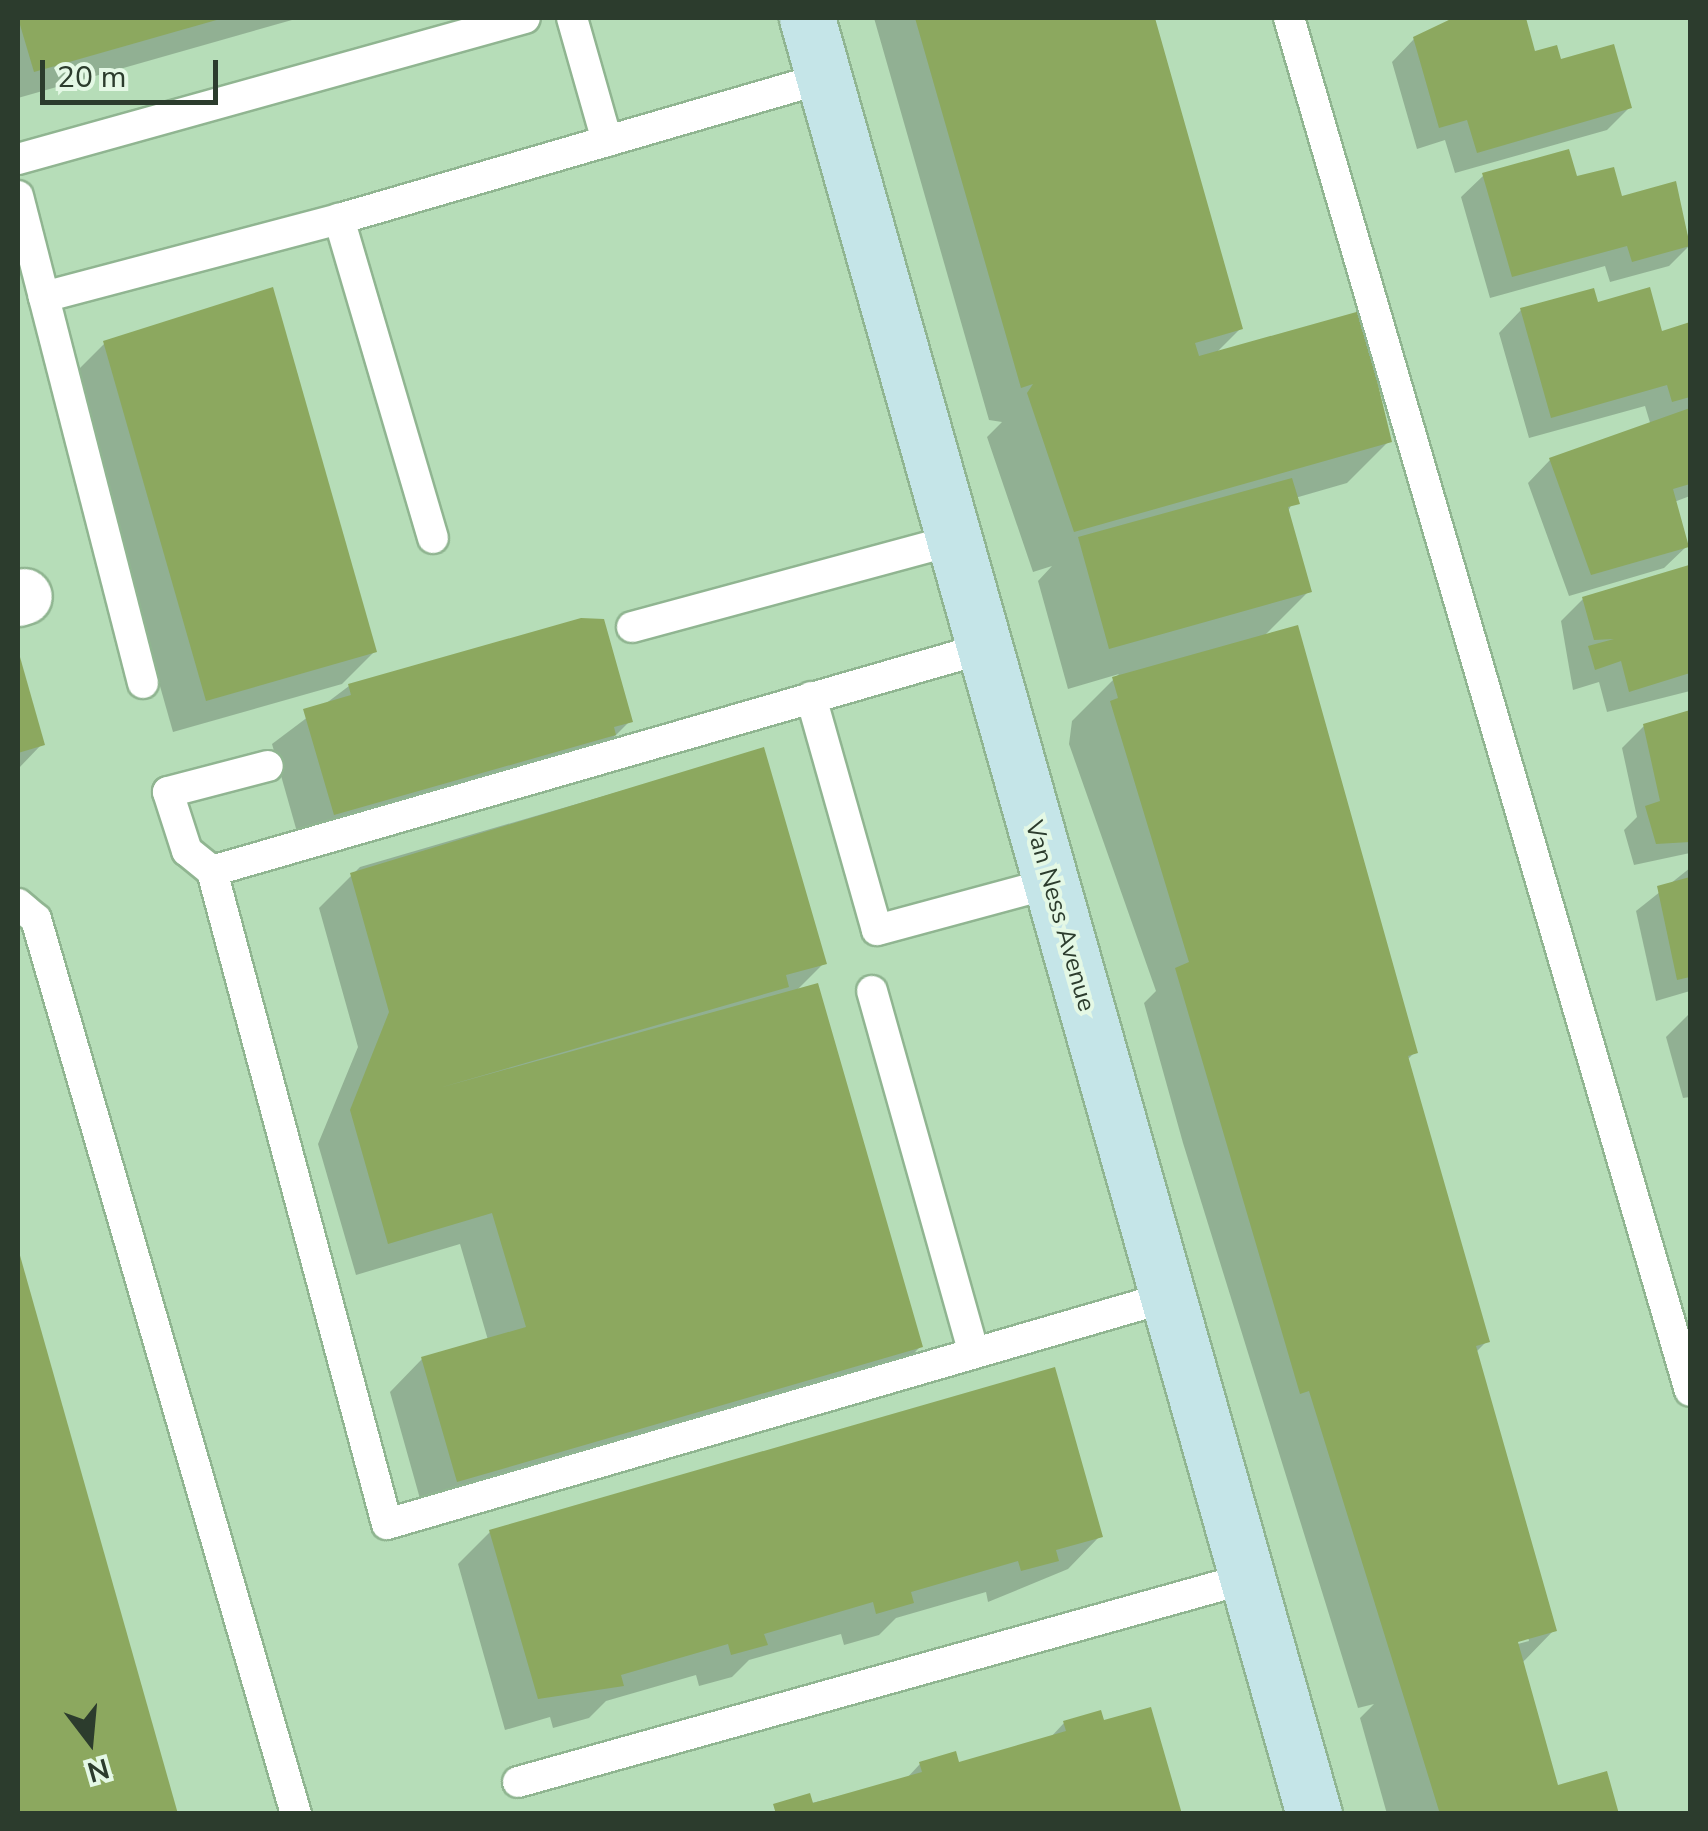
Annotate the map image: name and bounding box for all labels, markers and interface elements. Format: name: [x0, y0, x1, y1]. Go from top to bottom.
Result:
scale bar: [45, 40, 222, 102]
text: 20 m: [57, 57, 126, 98]
street label: Van Ness Avenue: [1018, 817, 1102, 1015]
north arrow: [40, 1691, 140, 1791]
text: N: [83, 1749, 114, 1791]

